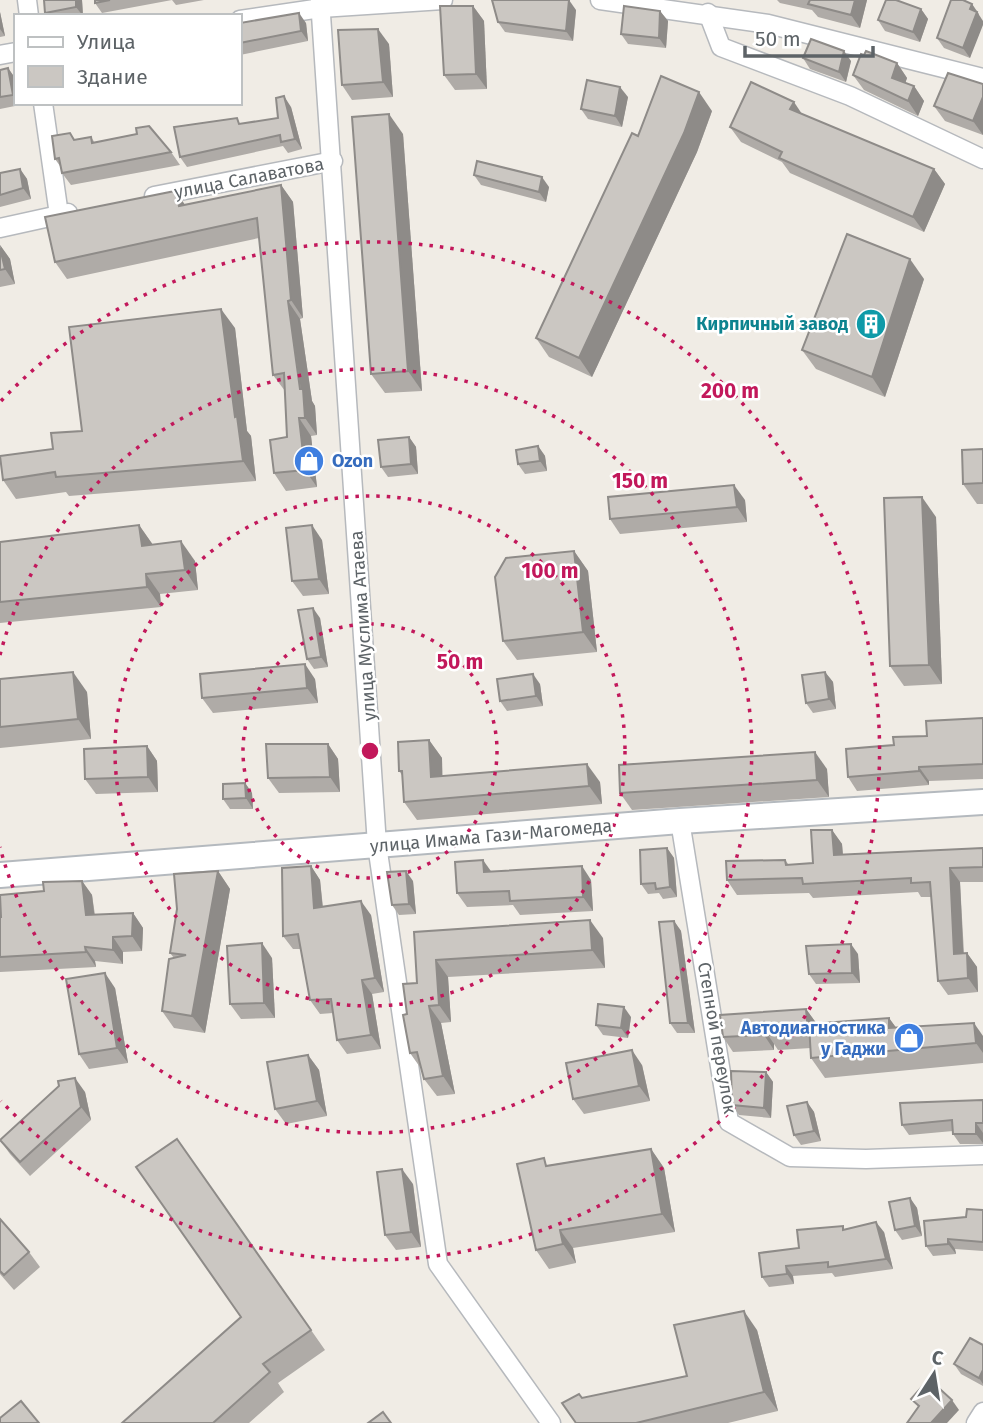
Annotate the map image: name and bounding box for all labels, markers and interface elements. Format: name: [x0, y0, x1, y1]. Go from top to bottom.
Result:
legend: [14, 14, 242, 105]
scale bar: [745, 14, 873, 58]
text: 50 m: [755, 26, 801, 52]
text: Улица: [77, 29, 136, 55]
text: Здание: [77, 64, 148, 90]
street label: улица Салаватова: [172, 153, 326, 203]
building icon: Кирпичный завод: [854, 307, 888, 341]
place label: Кирпичный завод: [696, 313, 848, 335]
text: 200 m: [701, 378, 759, 404]
shop icon: Ozon: [292, 444, 326, 478]
place label: Ozon: [332, 450, 373, 472]
text: 150 m: [612, 468, 668, 494]
street label: улица Муслима Атаева: [345, 530, 381, 722]
text: 100 m: [521, 558, 579, 584]
text: 50 m: [437, 649, 483, 675]
centre of rings: [358, 739, 382, 763]
street label: улица Имама Гази-Магомеда: [369, 814, 613, 858]
street label: Степной переулок: [693, 960, 741, 1116]
place label: Автодиагностика у Гаджи: [740, 1017, 886, 1060]
shop icon: Автодиагностика у Гаджи: [892, 1021, 926, 1055]
north arrow: [899, 1339, 969, 1409]
text: С: [930, 1345, 945, 1370]

